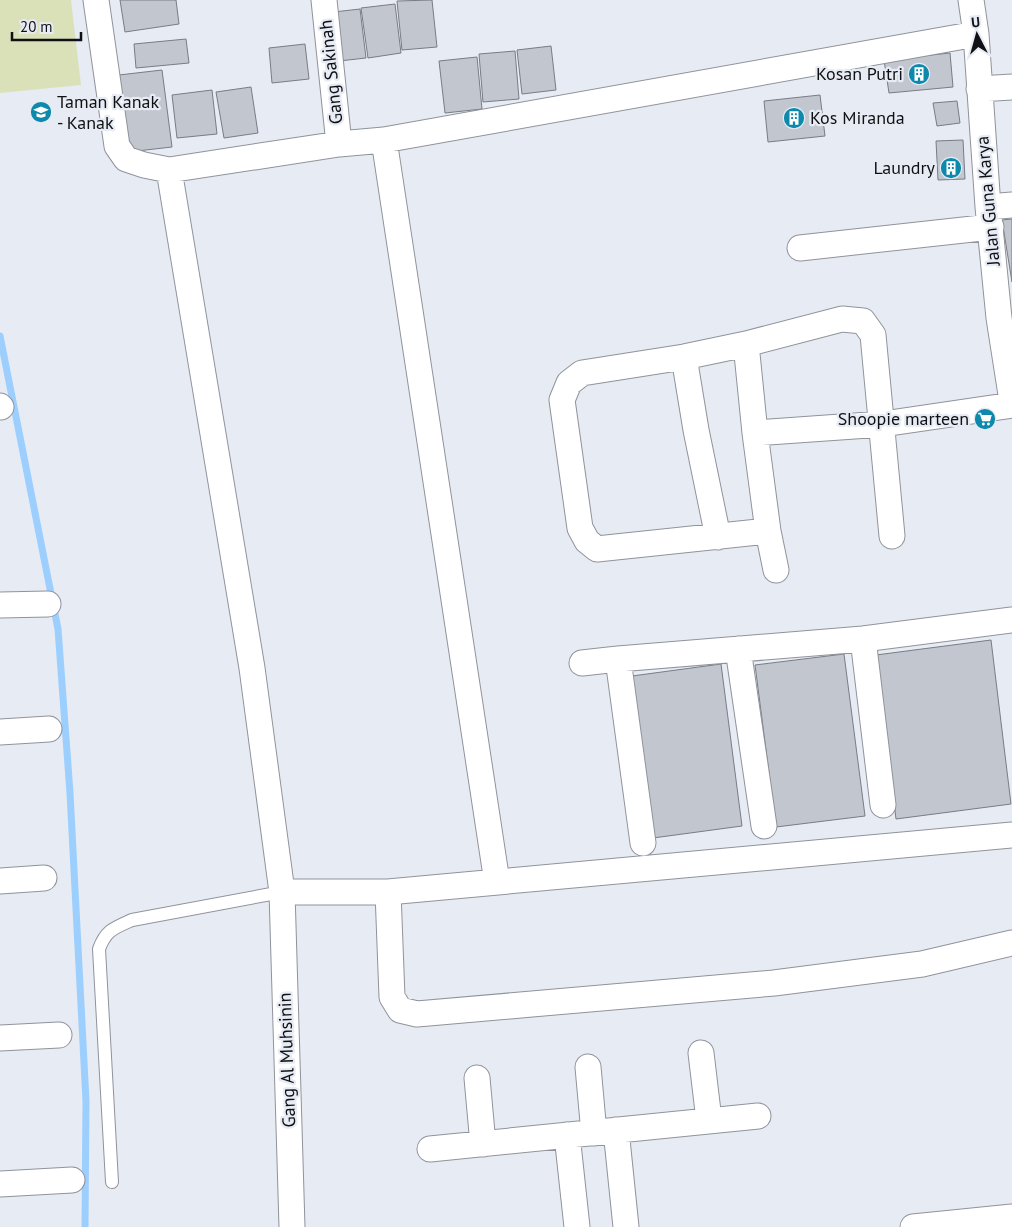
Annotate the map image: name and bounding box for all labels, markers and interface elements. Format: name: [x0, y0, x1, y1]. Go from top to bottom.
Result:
scale bar: [12, 10, 81, 42]
north arrow: [952, 10, 1002, 60]
text: U: [970, 13, 981, 31]
text: 20 m: [20, 17, 53, 36]
street label: Gang Sakinah: [314, 19, 347, 125]
place label: Kosan Putri: [816, 62, 903, 85]
building icon: Kosan Putri: [907, 62, 931, 86]
place label: Taman Kanak - Kanak: [57, 90, 159, 134]
school or university icon: Taman Kanak - Kanak: [29, 100, 53, 124]
building icon: Kos Miranda: [782, 106, 806, 130]
place label: Kos Miranda: [810, 106, 905, 129]
street label: Jalan Guna Karya: [970, 135, 1005, 268]
place label: Laundry: [873, 156, 936, 179]
building icon: Laundry: [939, 156, 963, 180]
place label: Shoopie marteen: [838, 407, 969, 430]
supermarket icon: Shoopie marteen: [973, 407, 997, 431]
street label: Gang Al Muhsinin: [273, 992, 300, 1128]

